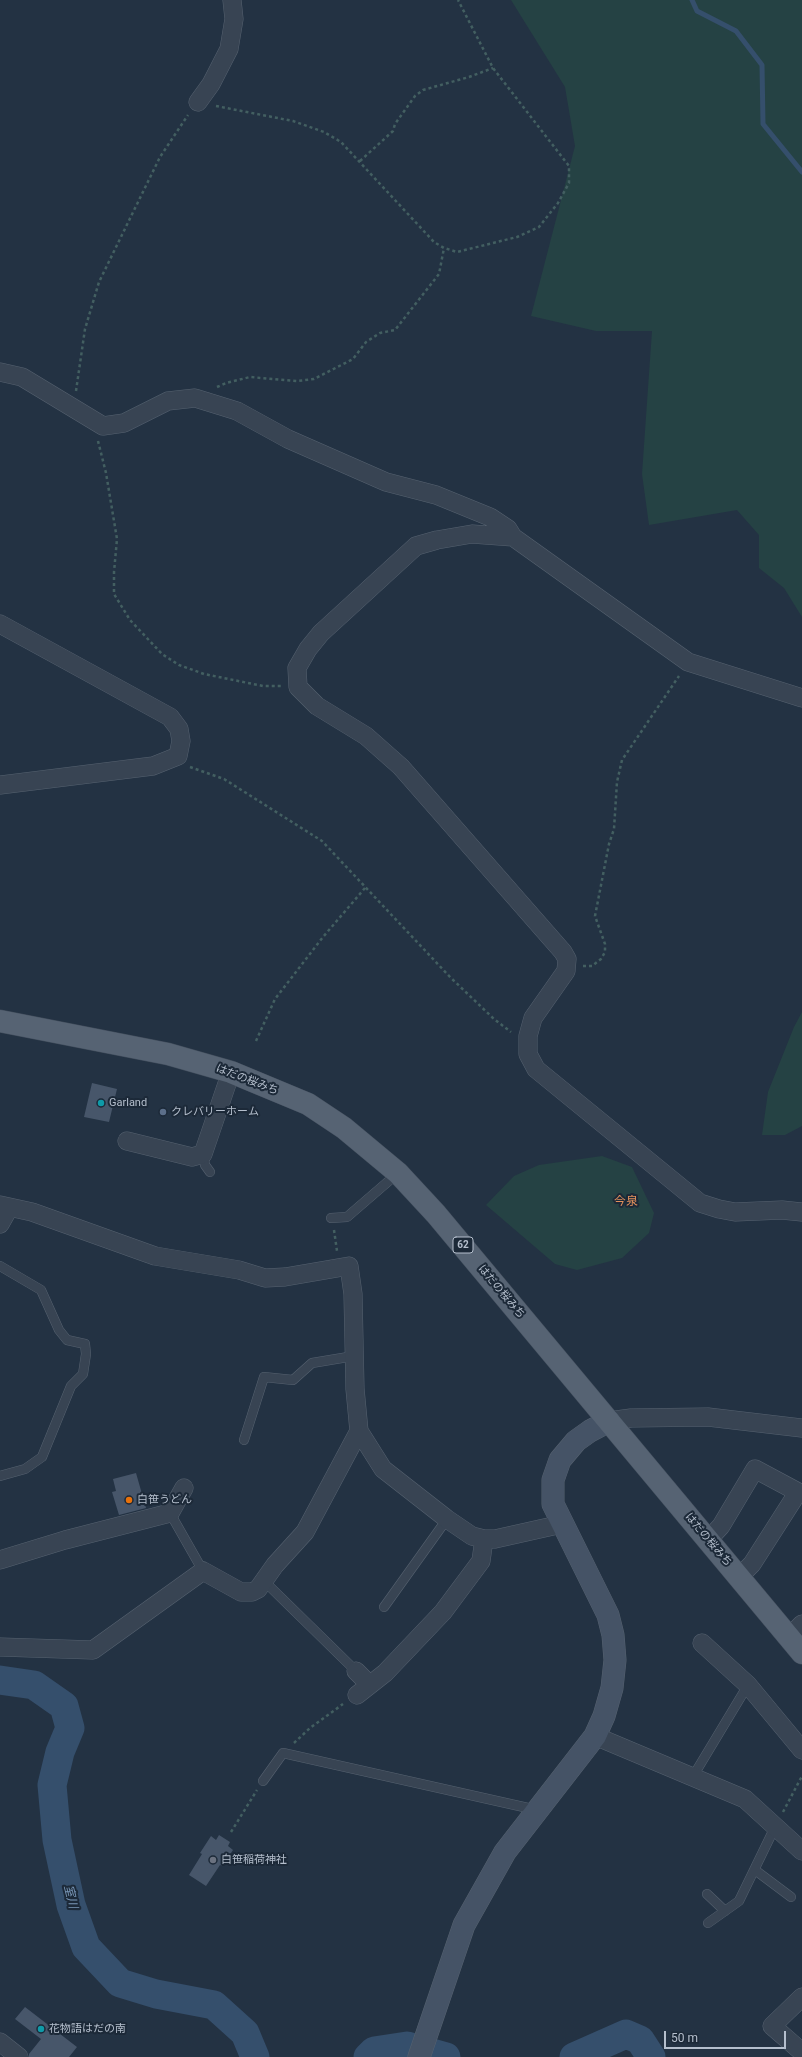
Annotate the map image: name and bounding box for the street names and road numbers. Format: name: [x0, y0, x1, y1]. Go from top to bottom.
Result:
street label: はだの桜みち: [214, 1062, 280, 1098]
road number: 62: [453, 1237, 473, 1253]
street label: はだの桜みち: [475, 1262, 527, 1322]
street label: はだの桜みち: [682, 1510, 734, 1570]

